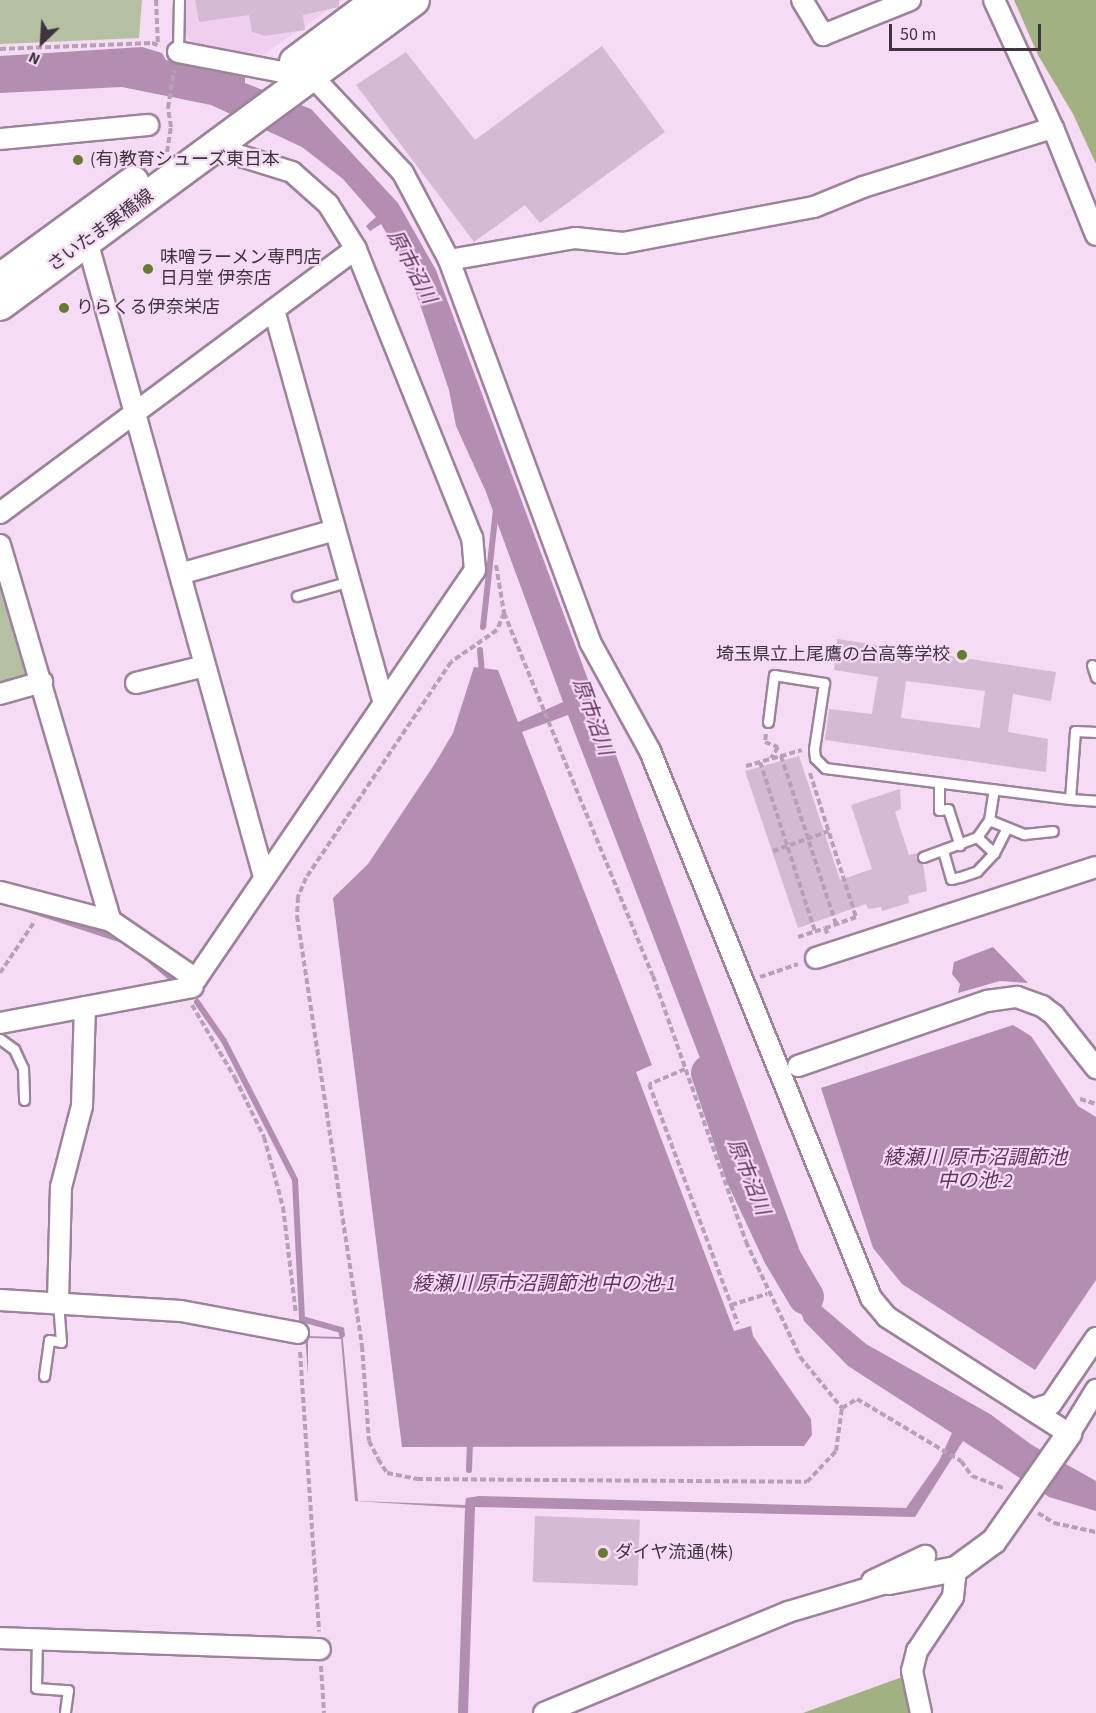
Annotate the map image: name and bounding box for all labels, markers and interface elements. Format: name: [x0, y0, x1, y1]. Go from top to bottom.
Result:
north arrow: [12, 12, 72, 72]
scale bar: [892, 12, 1044, 50]
text: 50 m: [900, 22, 936, 47]
text: N: [25, 46, 44, 71]
place label: (有)教育シューズ東日本: [90, 149, 281, 171]
marker: (有)教育シューズ東日本: [71, 153, 85, 167]
street label: さいたま栗橋線: [44, 185, 158, 277]
water label: 原市沼川: [382, 226, 440, 308]
place label: 味噌ラーメン専門店 日月堂 伊奈店: [160, 248, 322, 290]
marker: 味噌ラーメン専門店 日月堂 伊奈店: [141, 262, 155, 276]
place label: りらくる伊奈栄店: [76, 297, 220, 319]
marker: りらくる伊奈栄店: [57, 301, 71, 315]
place label: 埼玉県立上尾鷹の台高等学校: [716, 644, 950, 666]
marker: 埼玉県立上尾鷹の台高等学校: [955, 648, 969, 662]
water label: 原市沼川: [567, 675, 617, 759]
water label: 原市沼川: [722, 1135, 774, 1219]
water label: 綾瀬川 原市沼調節池 中の池-2: [883, 1147, 1067, 1194]
water label: 綾瀬川 原市沼調節池 中の池-1: [412, 1272, 676, 1296]
place label: ダイヤ流通(株): [615, 1542, 734, 1564]
marker: ダイヤ流通(株): [596, 1546, 610, 1560]

